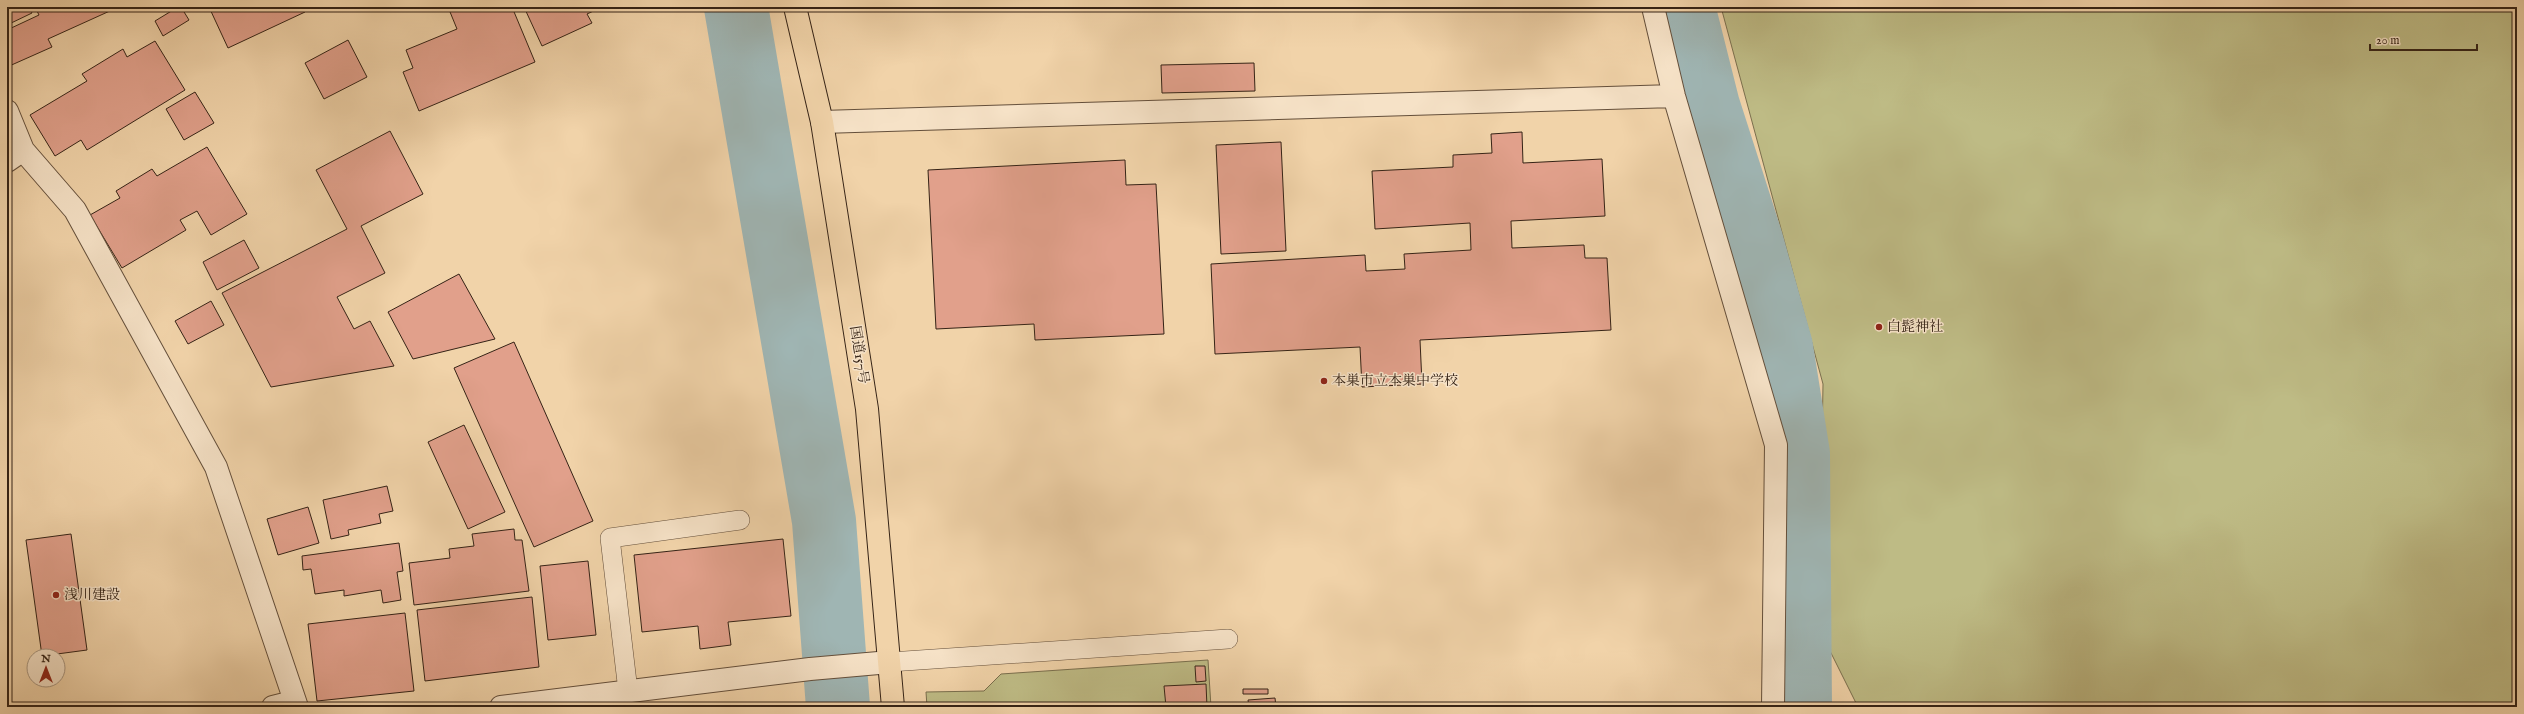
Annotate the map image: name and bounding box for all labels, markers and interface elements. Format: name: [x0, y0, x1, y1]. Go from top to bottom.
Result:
scale bar: [2370, 26, 2477, 52]
text: 20 m: [2376, 33, 2399, 48]
place label: 白髭神社: [1887, 318, 1943, 336]
marker: 白髭神社: [1874, 322, 1884, 332]
street label: 国道157号: [846, 325, 872, 385]
place label: 本巣市立本巣中学校: [1332, 372, 1458, 390]
marker: 本巣市立本巣中学校: [1319, 376, 1329, 386]
place label: 浅川建設: [64, 586, 120, 604]
marker: 浅川建設: [51, 590, 61, 600]
north arrow: [26, 648, 66, 688]
text: N: [40, 652, 51, 666]

